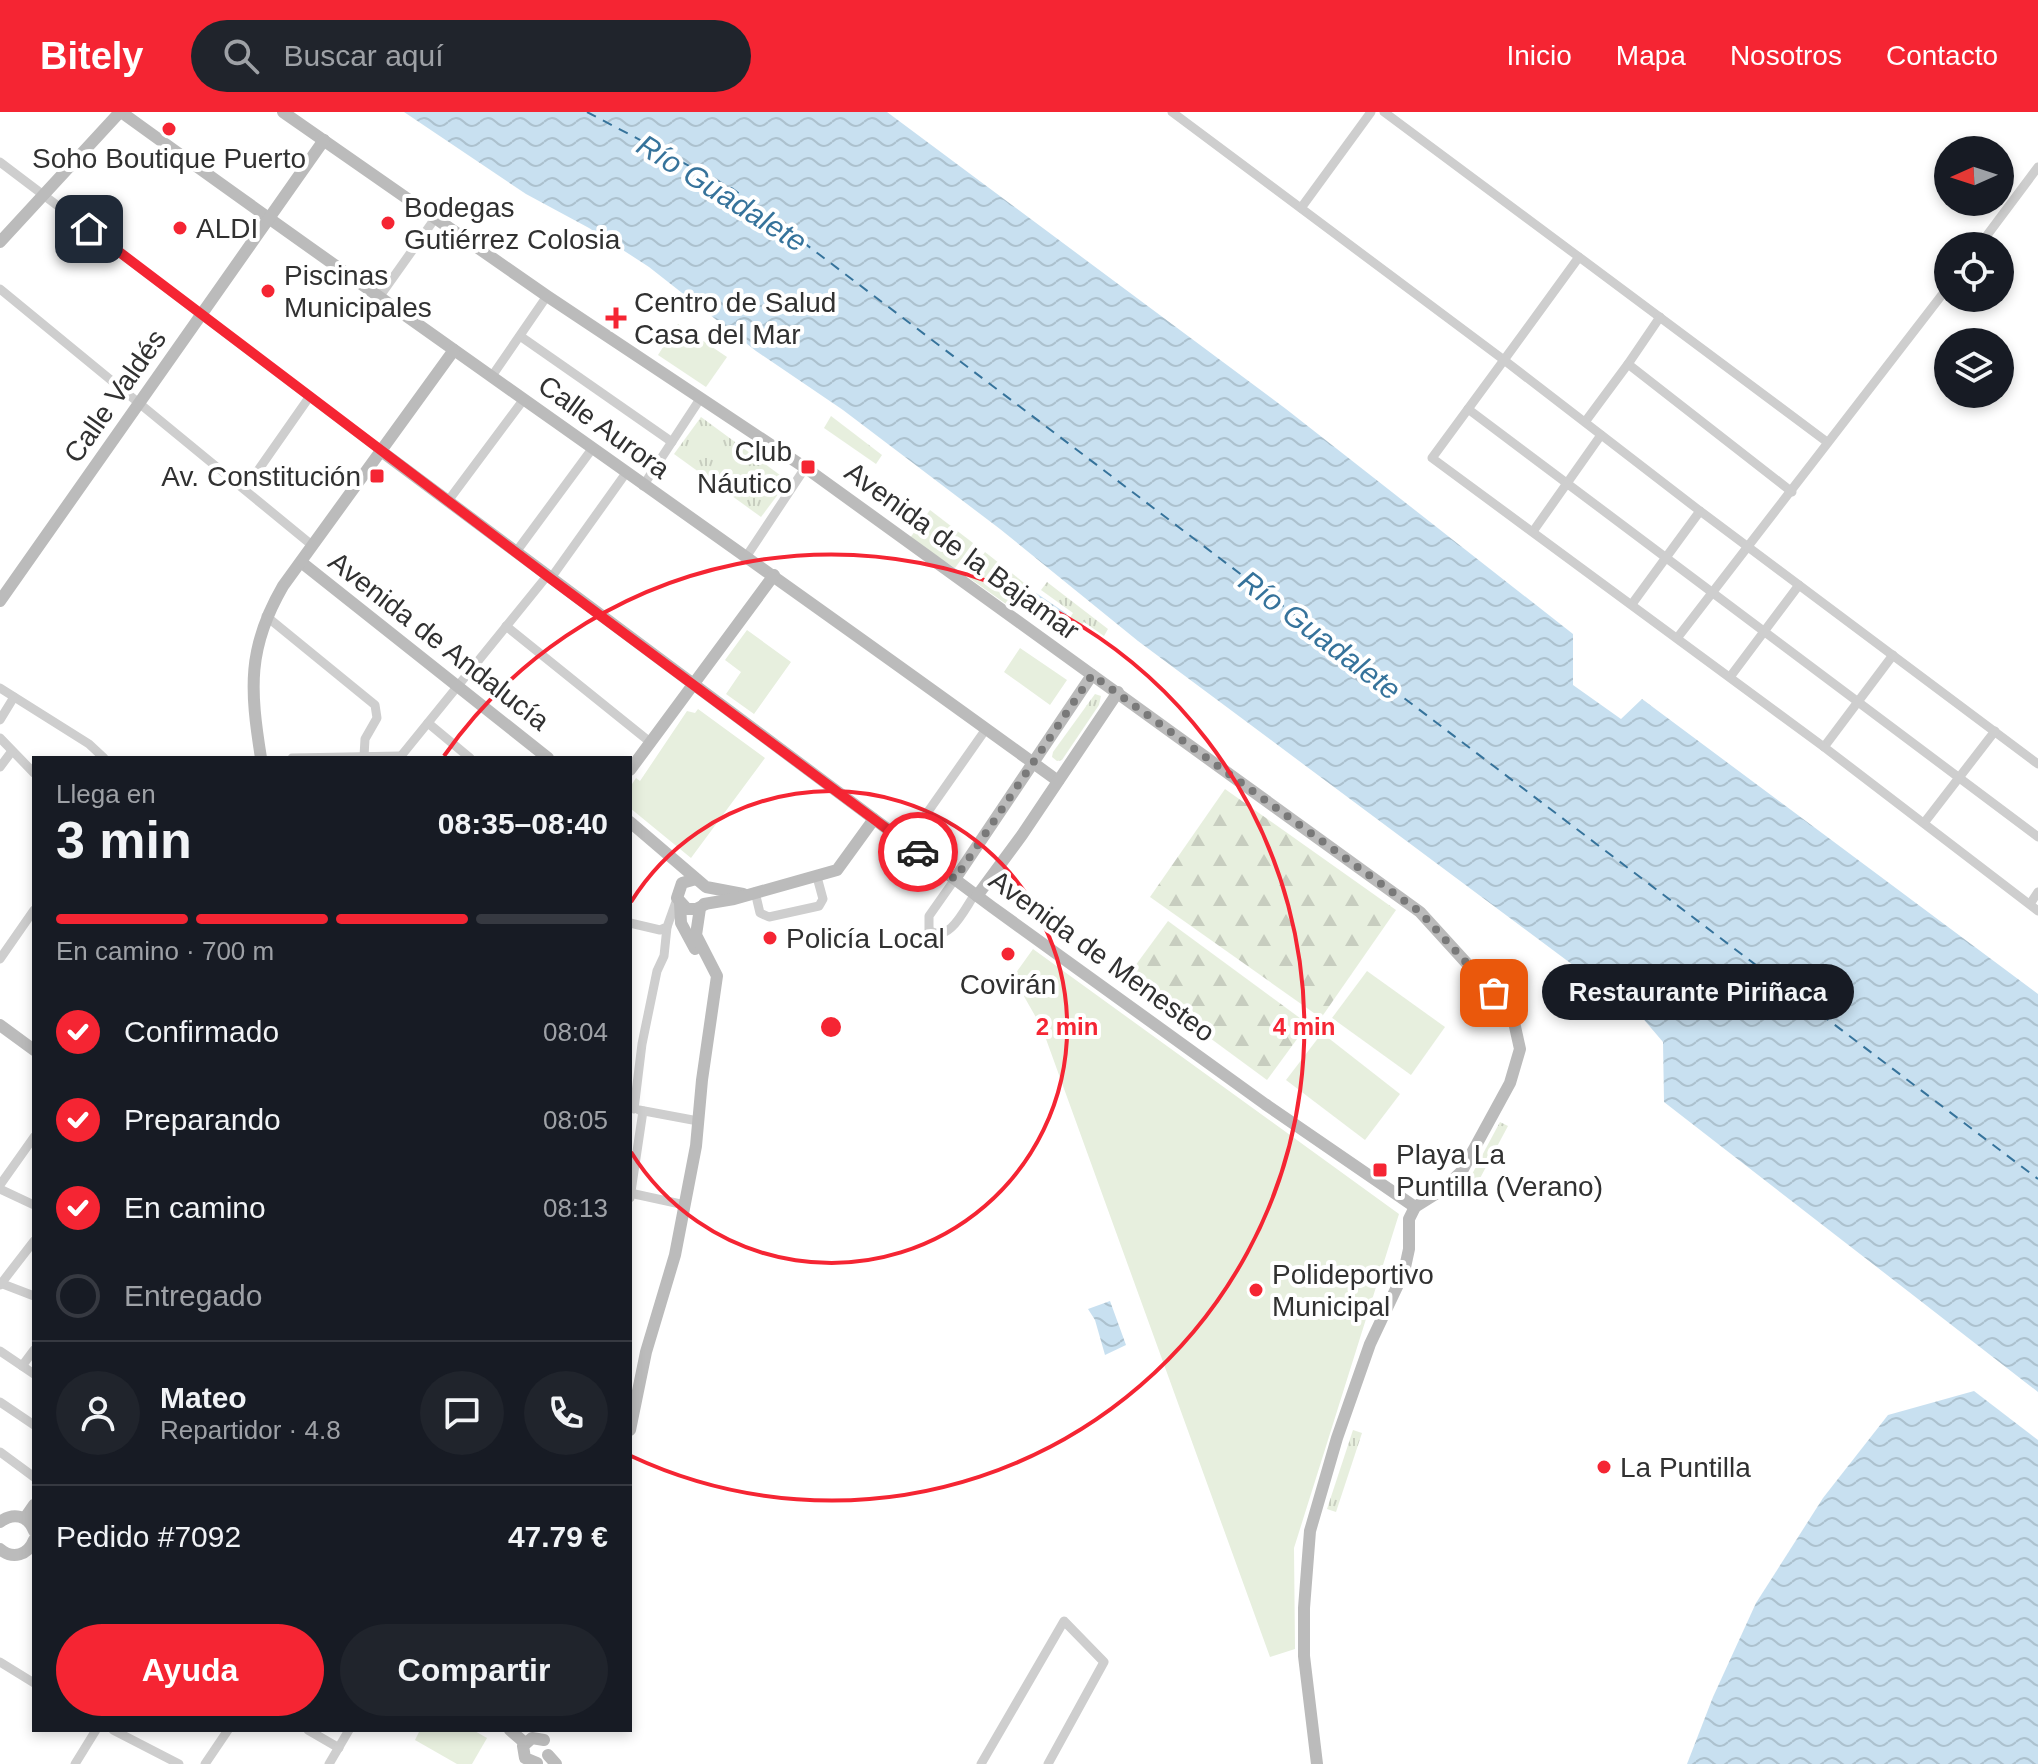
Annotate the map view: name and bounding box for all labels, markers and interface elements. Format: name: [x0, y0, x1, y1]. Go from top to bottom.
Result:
search box: [191, 20, 751, 92]
icon: search: [219, 34, 263, 78]
text: Bitely: [40, 35, 143, 77]
text: Buscar aquí: [283, 39, 444, 72]
text: Inicio: [1506, 40, 1572, 71]
text: Mapa: [1616, 40, 1686, 71]
text: Nosotros: [1730, 40, 1842, 71]
text: Contacto: [1886, 40, 1998, 71]
marker: Soho Boutique Puerto: [160, 120, 178, 138]
water label: Río Guadalete: [631, 128, 813, 258]
north arrow: [1934, 136, 2014, 216]
map controls: [1934, 136, 2014, 408]
place label: Soho Boutique Puerto: [32, 143, 306, 174]
place label: Bodegas Gutiérrez Colosia: [404, 192, 621, 255]
pin: [55, 195, 123, 263]
icon: home: [67, 207, 111, 251]
place label: ALDI: [196, 213, 258, 244]
marker: Bodegas Gutiérrez Colosia: [379, 214, 397, 232]
marker: ALDI: [171, 219, 189, 237]
button: locate: [1934, 232, 2014, 312]
place label: Piscinas Municipales: [284, 260, 432, 323]
marker: Piscinas Municipales: [259, 282, 277, 300]
place label: Centro de Salud Casa del Mar: [634, 287, 836, 350]
marker: Centro de Salud Casa del Mar: [605, 307, 627, 329]
street label: Calle Valdés: [58, 324, 172, 468]
button: layers: [1934, 328, 2014, 408]
street label: Calle Aurora: [533, 369, 676, 485]
place label: Club Náutico: [697, 436, 792, 499]
street label: Avenida de la Bajamar: [839, 456, 1085, 646]
marker: Club Náutico: [799, 458, 817, 476]
place label: Av. Constitución: [161, 461, 361, 492]
marker: Av. Constitución: [368, 467, 386, 485]
street label: Avenida de Andalucía: [323, 546, 555, 737]
water label: Río Guadalete: [1233, 564, 1407, 706]
text: Llega en: [56, 779, 156, 809]
text: 08:35–08:40: [438, 807, 608, 840]
text: 3 min: [56, 811, 192, 869]
courier: [878, 812, 958, 892]
icon: car: [896, 830, 940, 874]
street label: Avenida de Menesteo: [984, 864, 1220, 1048]
place label: Policía Local: [786, 923, 945, 954]
marker: Policía Local: [761, 929, 779, 947]
text: En camino · 700 m: [56, 936, 274, 966]
marker: Covirán: [999, 945, 1017, 963]
pin: [1460, 959, 1528, 1027]
callout: Restaurante Piriñaca: [1542, 965, 1854, 1021]
place label: Covirán: [960, 969, 1056, 1000]
icon: bag: [1472, 971, 1516, 1015]
text: Restaurante Piriñaca: [1569, 977, 1827, 1007]
icon: check: [56, 1010, 100, 1054]
centre of rings: [817, 1013, 845, 1041]
text: 2 min: [1036, 1013, 1098, 1040]
text: 4 min: [1273, 1013, 1335, 1040]
text: Confirmado: [124, 1015, 279, 1048]
text: 08:04: [543, 1017, 608, 1047]
icon: check: [56, 1098, 100, 1142]
text: Preparando: [124, 1103, 281, 1136]
text: 08:05: [543, 1105, 608, 1135]
place label: Playa La Puntilla (Verano): [1396, 1139, 1603, 1202]
marker: Playa La Puntilla (Verano): [1371, 1161, 1389, 1179]
icon: check: [56, 1186, 100, 1230]
text: En camino: [124, 1191, 266, 1224]
text: 08:13: [543, 1193, 608, 1223]
place label: Polideportivo Municipal: [1272, 1259, 1434, 1322]
text: Entregado: [124, 1279, 262, 1312]
marker: Polideportivo Municipal: [1247, 1281, 1265, 1299]
button: person: [56, 1371, 140, 1455]
button: chat: [420, 1371, 504, 1455]
button: phone: [524, 1371, 608, 1455]
text: Mateo: [160, 1381, 247, 1414]
text: Repartidor · 4.8: [160, 1415, 341, 1445]
place label: La Puntilla: [1620, 1452, 1751, 1483]
marker: La Puntilla: [1595, 1458, 1613, 1476]
text: Pedido #7092: [56, 1520, 241, 1553]
text: 47.79 €: [508, 1520, 608, 1553]
button: Ayuda: [56, 1624, 324, 1716]
button: Compartir: [340, 1624, 608, 1716]

